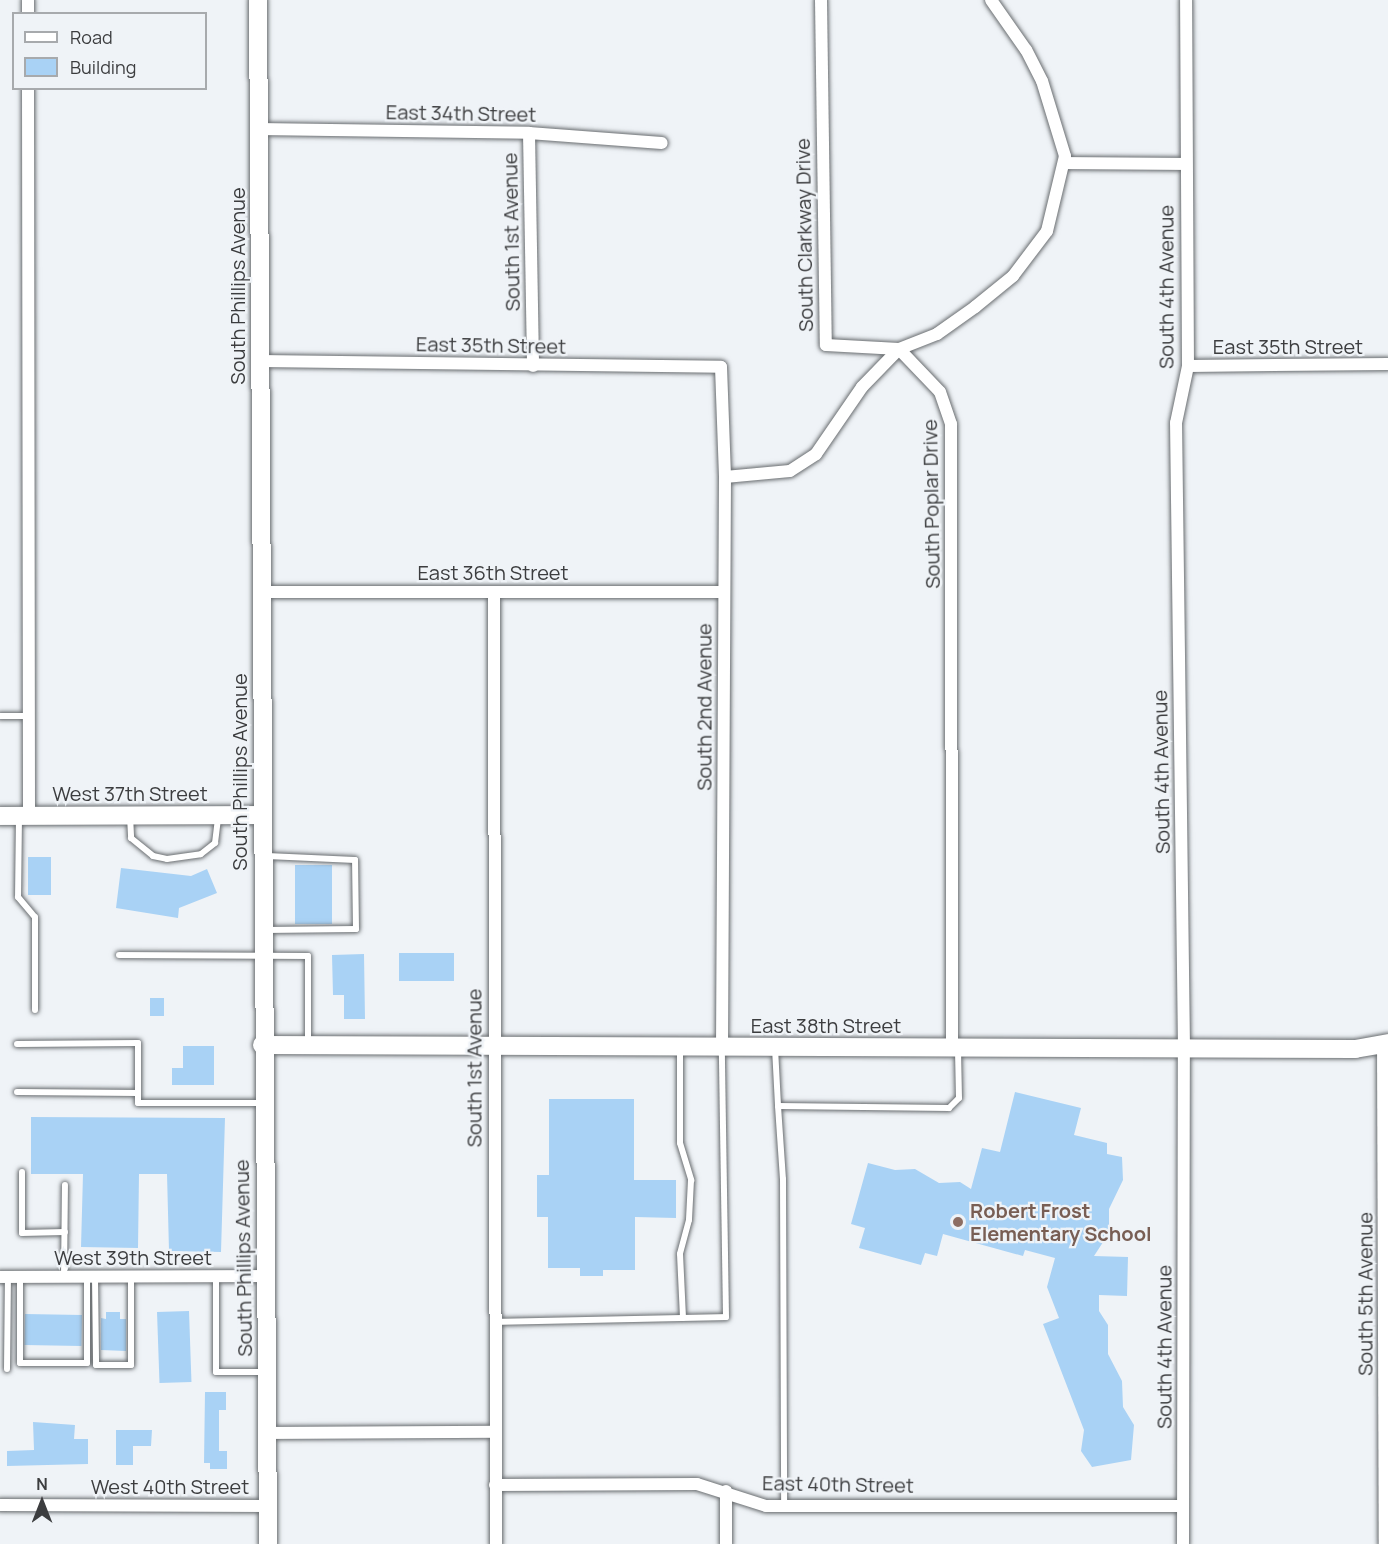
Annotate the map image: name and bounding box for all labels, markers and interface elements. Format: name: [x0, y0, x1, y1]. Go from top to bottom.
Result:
legend: [12, 12, 207, 90]
text: Road: [70, 25, 113, 49]
text: Building: [70, 55, 136, 79]
street label: East 34th Street: [386, 100, 536, 126]
street label: South Clarkway Drive: [790, 138, 818, 332]
street label: South 1st Avenue: [498, 152, 524, 312]
street label: South Phillips Avenue: [225, 187, 249, 385]
street label: South 4th Avenue: [1154, 205, 1178, 369]
street label: East 35th Street: [416, 332, 566, 358]
street label: East 35th Street: [1213, 334, 1363, 358]
street label: South Poplar Drive: [918, 419, 944, 589]
street label: East 36th Street: [417, 560, 569, 584]
street label: South 2nd Avenue: [692, 623, 716, 791]
street label: South Phillips Avenue: [227, 673, 251, 871]
street label: South 4th Avenue: [1148, 690, 1174, 854]
street label: West 37th Street: [52, 781, 208, 805]
street label: South 1st Avenue: [462, 989, 486, 1147]
street label: East 38th Street: [751, 1013, 901, 1037]
street label: South Phillips Avenue: [229, 1159, 257, 1357]
place label: Robert Frost Elementary School: [970, 1198, 1152, 1245]
street label: South 5th Avenue: [1353, 1212, 1377, 1376]
marker: Robert Frost Elementary School: [951, 1215, 965, 1229]
street label: West 39th Street: [54, 1245, 212, 1269]
street label: South 4th Avenue: [1152, 1265, 1176, 1429]
street label: East 40th Street: [762, 1471, 914, 1497]
north arrow: [12, 1472, 72, 1532]
text: N: [36, 1473, 48, 1495]
street label: West 40th Street: [91, 1474, 249, 1498]

